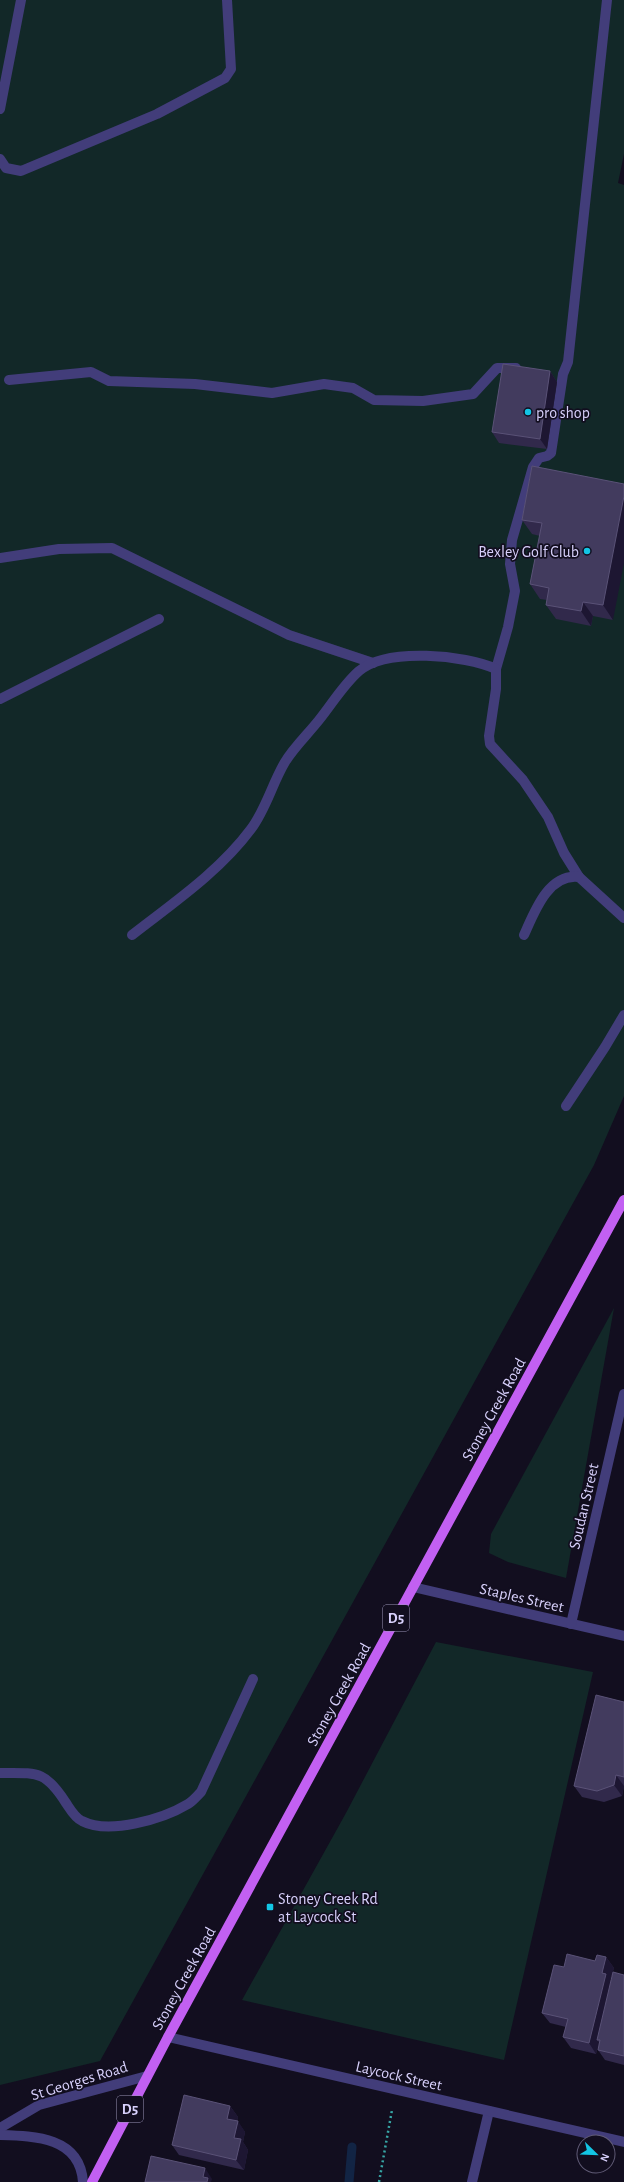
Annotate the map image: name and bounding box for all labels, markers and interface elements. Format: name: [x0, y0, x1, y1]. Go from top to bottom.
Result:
place label: pro shop: [536, 405, 590, 421]
marker: pro shop: [523, 407, 533, 417]
place label: Bexley Golf Club: [478, 544, 579, 561]
marker: Bexley Golf Club: [582, 546, 592, 556]
street label: Stoney Creek Road: [459, 1355, 530, 1464]
street label: Soudan Street: [566, 1462, 602, 1551]
street label: Staples Street: [478, 1581, 565, 1615]
road number: D5: [383, 1605, 409, 1631]
street label: Stoney Creek Road: [304, 1640, 375, 1749]
place label: Stoney Creek Rd at Laycock St: [278, 1891, 378, 1926]
marker: Stoney Creek Rd at Laycock St: [265, 1902, 275, 1912]
street label: Stoney Creek Road: [149, 1924, 220, 2033]
street label: Laycock Street: [354, 2058, 444, 2095]
street label: St Georges Road: [29, 2059, 130, 2103]
road number: D5: [117, 2096, 143, 2122]
north arrow: [576, 2134, 616, 2174]
text: N: [598, 2152, 611, 2163]

